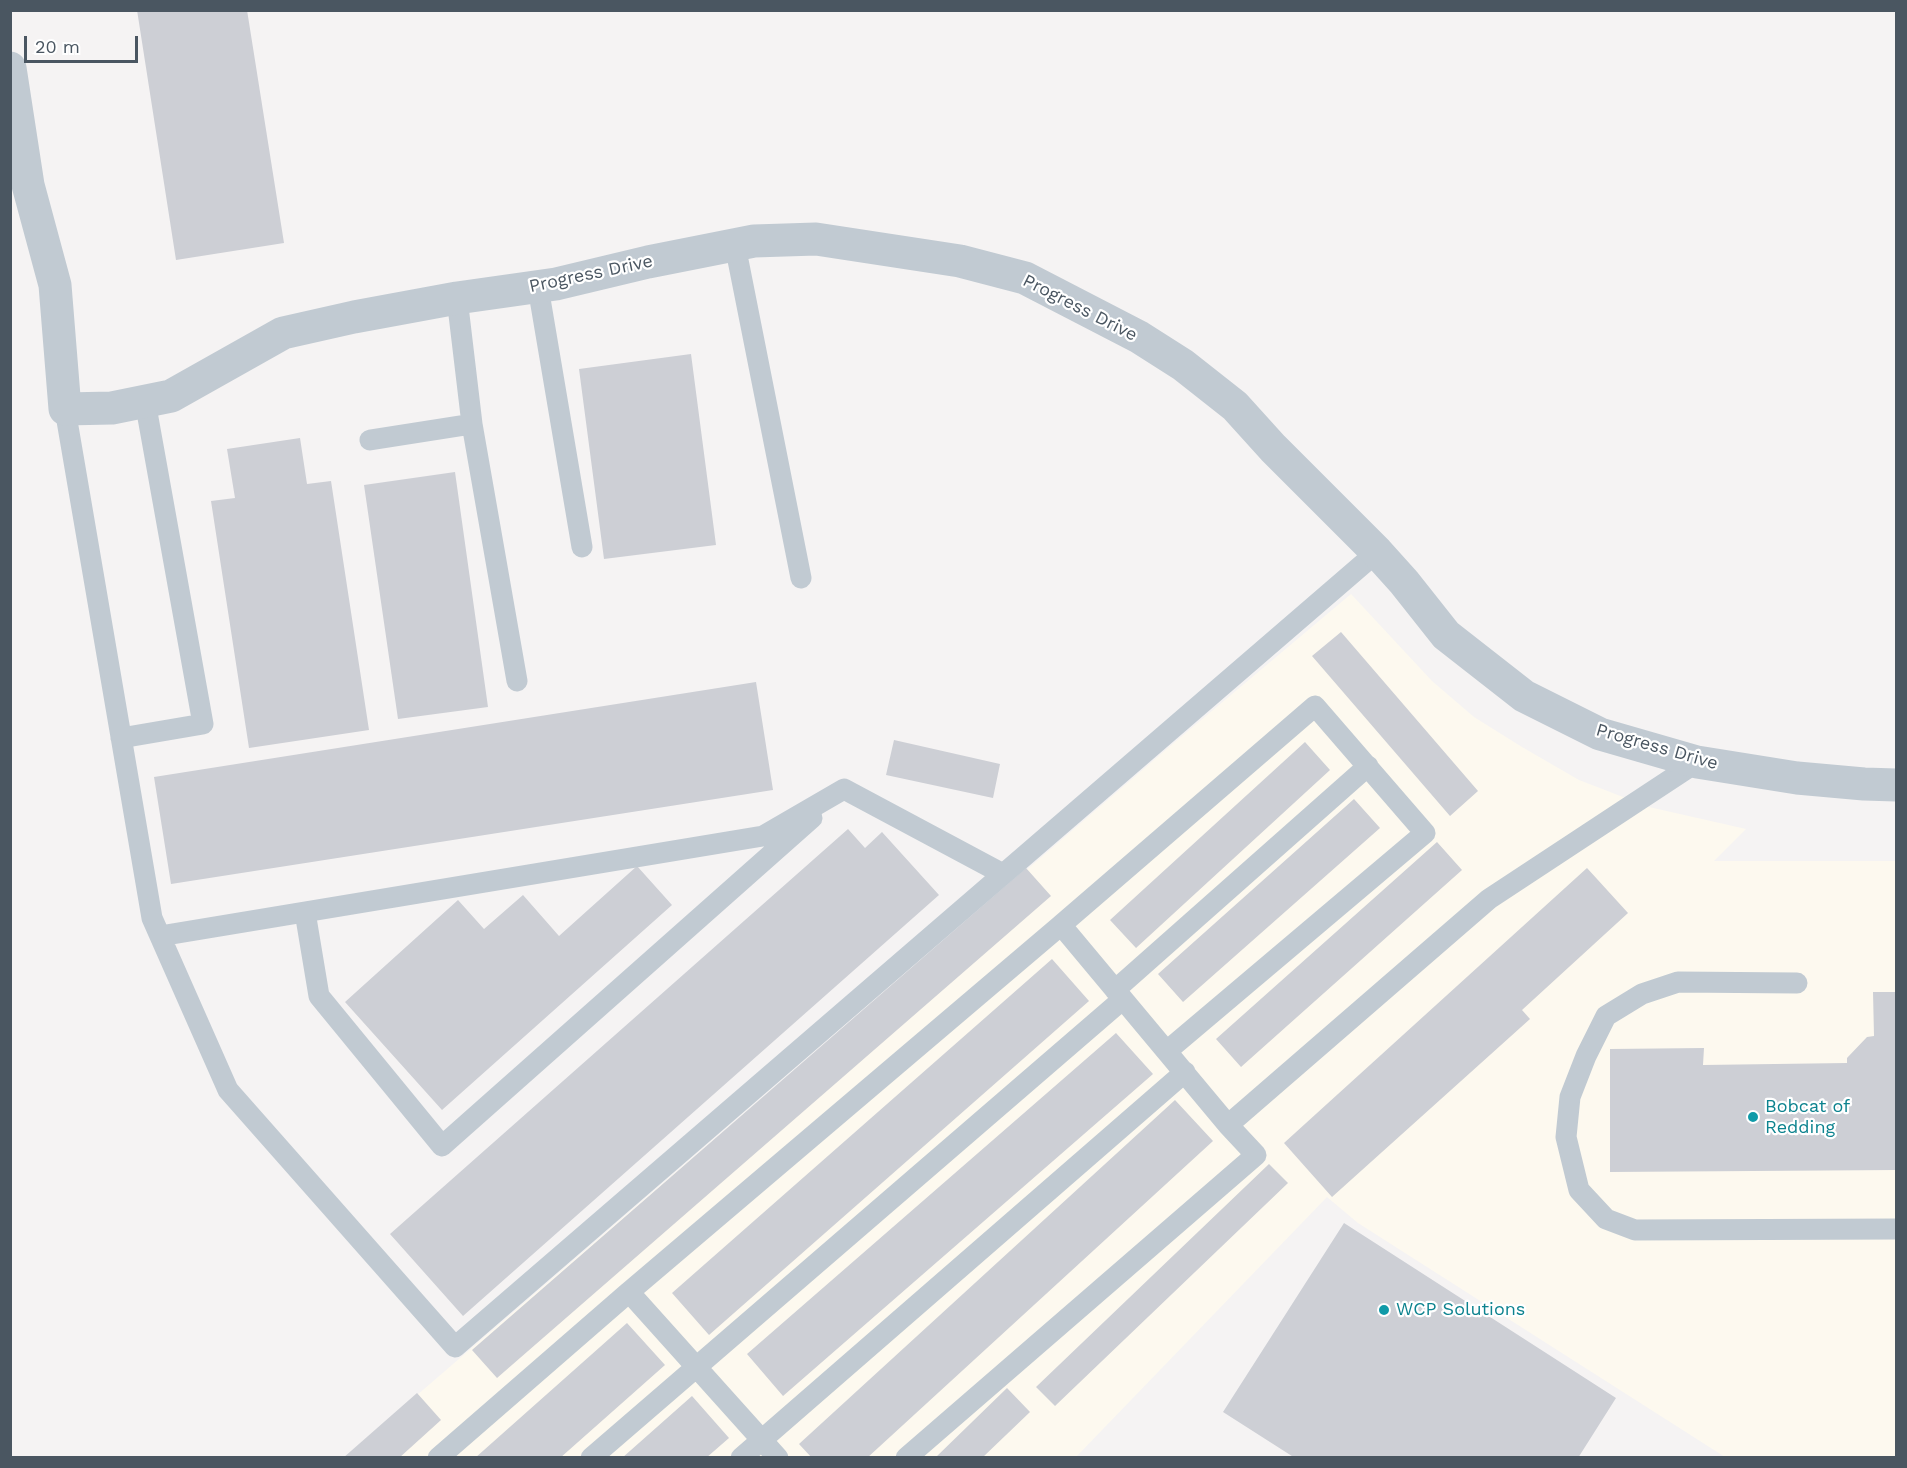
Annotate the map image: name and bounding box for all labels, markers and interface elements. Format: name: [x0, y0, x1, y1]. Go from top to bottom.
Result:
scale bar: [27, 24, 141, 62]
text: 20 m: [35, 36, 80, 57]
street label: Progress Drive: [527, 250, 655, 298]
street label: Progress Drive: [1019, 270, 1141, 346]
street label: Progress Drive: [1594, 719, 1720, 775]
place label: Bobcat of Redding: [1765, 1096, 1850, 1138]
marker: Bobcat of Redding: [1746, 1110, 1760, 1124]
place label: WCP Solutions: [1396, 1299, 1525, 1321]
marker: WCP Solutions: [1377, 1303, 1391, 1317]

